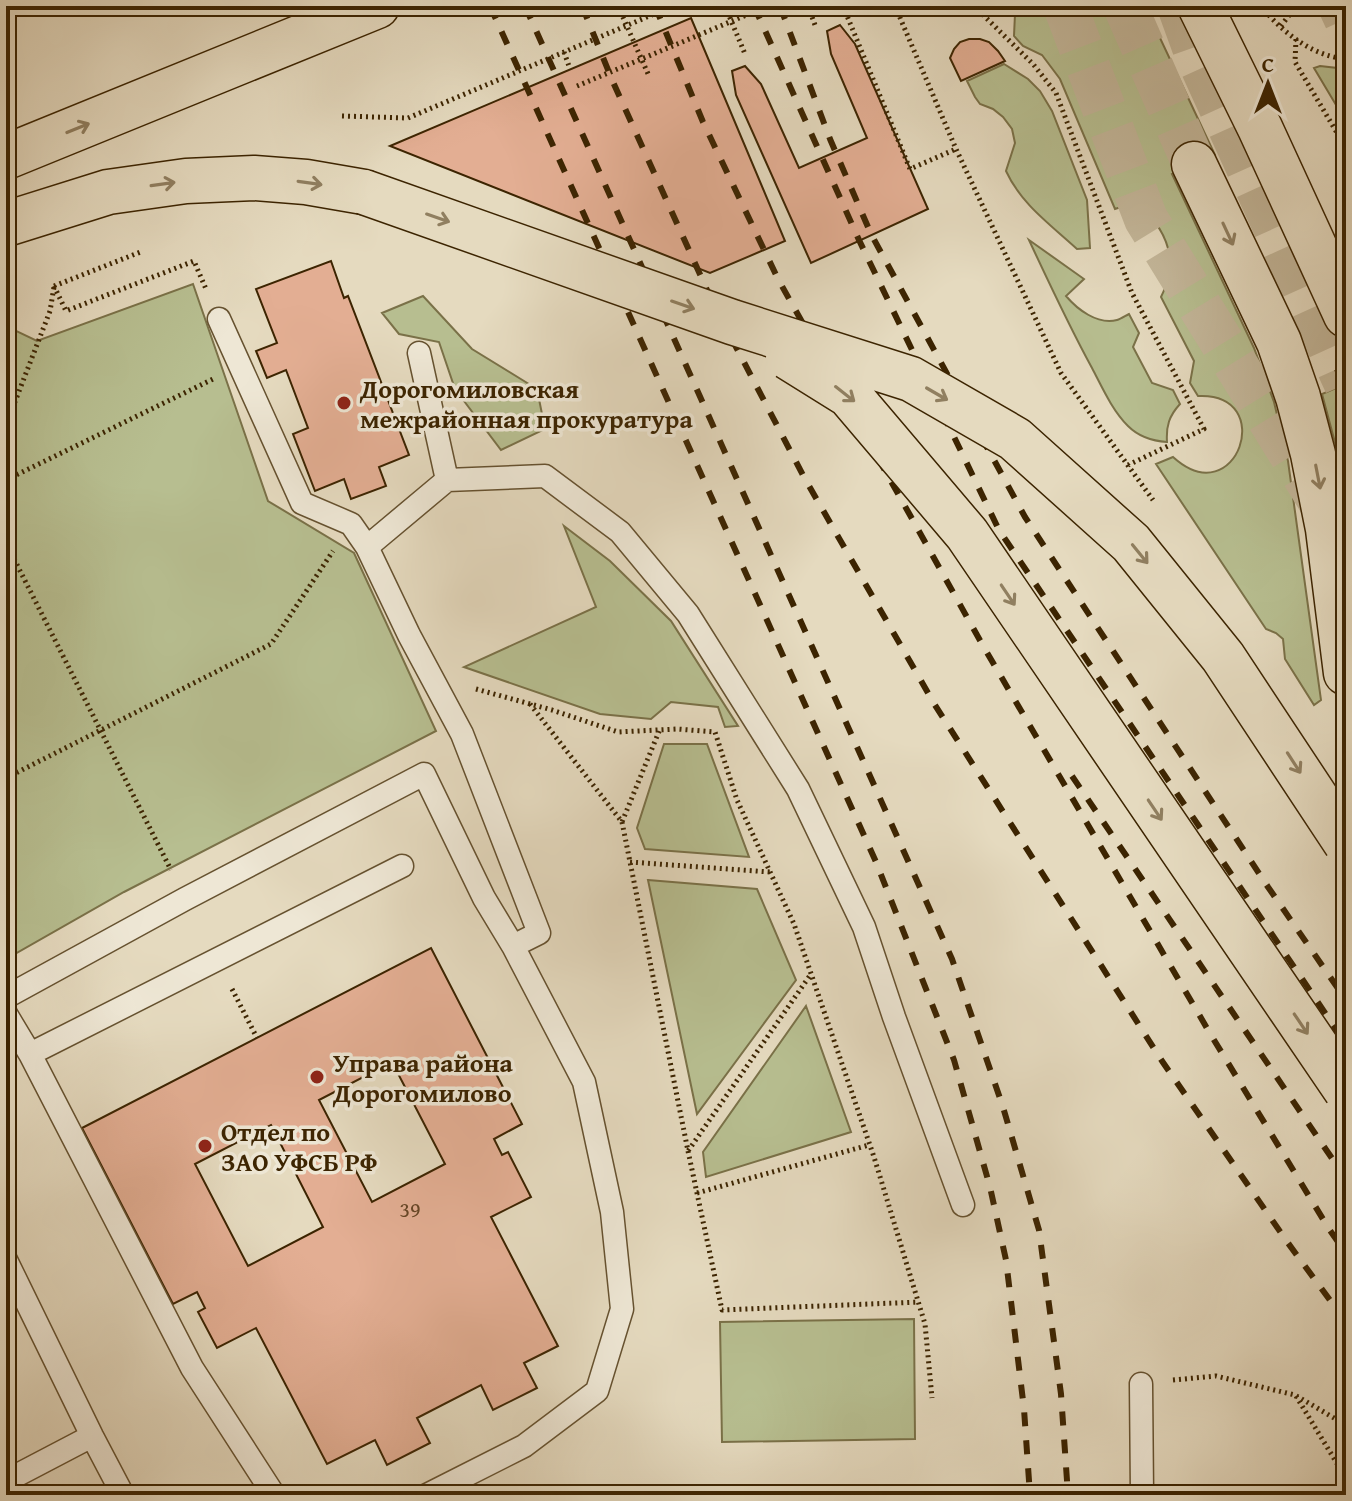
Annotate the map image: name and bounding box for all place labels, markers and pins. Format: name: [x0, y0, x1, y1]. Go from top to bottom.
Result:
place label: Дорогомиловская межрайонная прокуратура: [359, 369, 693, 438]
marker: Дорогомиловская межрайонная прокуратура: [335, 394, 353, 412]
place label: Управа района Дорогомилово: [332, 1043, 514, 1112]
marker: Управа района Дорогомилово: [308, 1068, 326, 1086]
place label: Отдел по ЗАО УФСБ РФ: [221, 1112, 378, 1181]
marker: Отдел по ЗАО УФСБ РФ: [196, 1137, 214, 1155]

